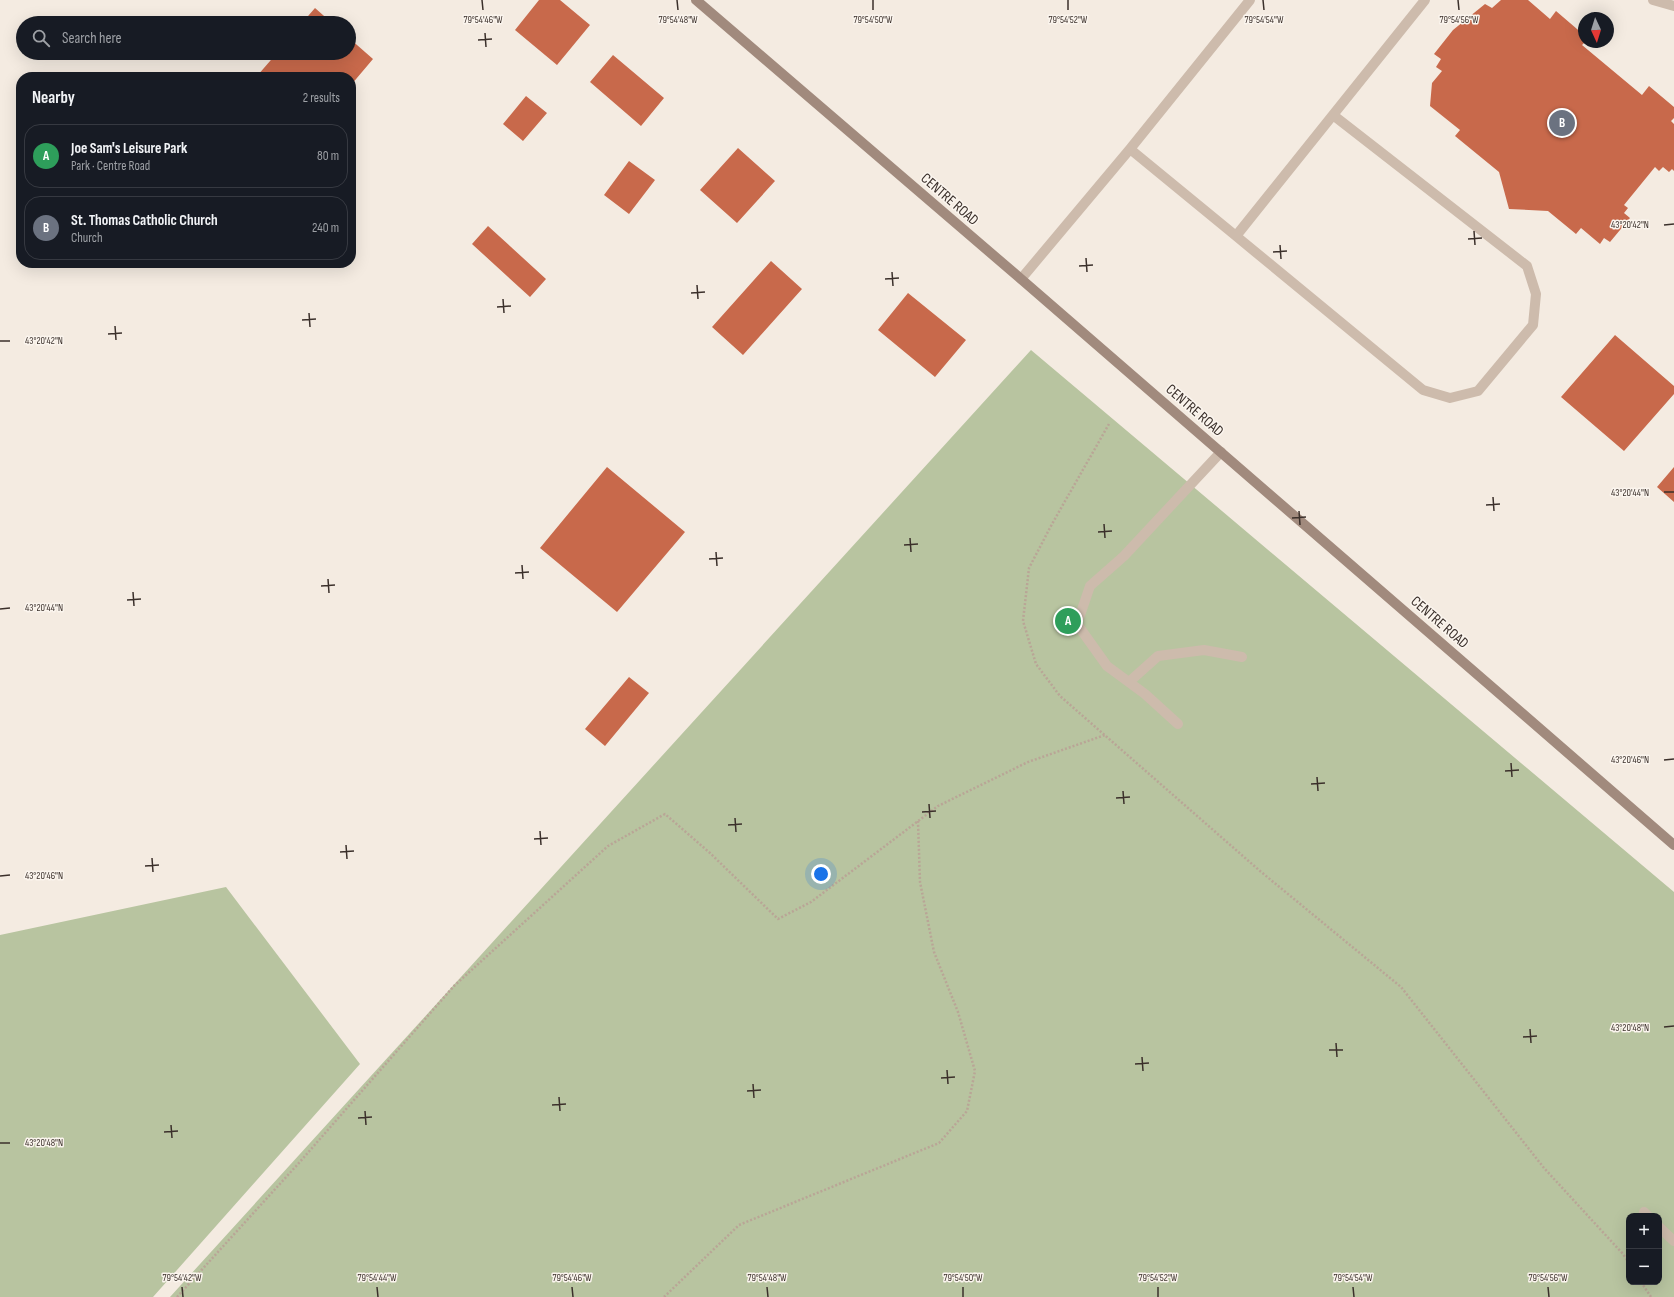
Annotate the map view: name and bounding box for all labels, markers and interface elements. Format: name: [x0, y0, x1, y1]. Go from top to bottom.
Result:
north arrow: [1578, 12, 1614, 48]
text: 79°54'46"W: [463, 14, 503, 26]
text: 79°54'48"W: [658, 14, 698, 26]
text: 79°54'50"W: [853, 14, 893, 26]
text: 79°54'52"W: [1049, 14, 1088, 26]
text: 79°54'54"W: [1245, 14, 1284, 26]
text: 79°54'56"W: [1439, 14, 1479, 26]
search box: [16, 16, 356, 60]
icon: search: [30, 27, 52, 49]
text: Search here: [62, 29, 122, 48]
text: Nearby: [32, 88, 75, 108]
text: 2 results: [303, 90, 340, 106]
pin: B: [1549, 108, 1575, 138]
text: Joe Sam's Leisure Park: [71, 139, 187, 158]
text: A: [43, 148, 49, 164]
text: 80 m: [317, 148, 339, 164]
text: Park · Centre Road: [71, 158, 150, 174]
street label: CENTRE ROAD: [917, 169, 983, 230]
text: St. Thomas Catholic Church: [71, 211, 218, 230]
text: 43°20'42"N: [1611, 219, 1649, 231]
text: B: [43, 220, 49, 236]
text: 240 m: [312, 220, 339, 236]
text: Church: [71, 230, 103, 246]
text: 43°20'42"N: [25, 335, 63, 347]
street label: CENTRE ROAD: [1162, 380, 1228, 441]
text: 43°20'44"N: [1611, 487, 1649, 499]
street label: CENTRE ROAD: [1407, 592, 1473, 653]
text: 43°20'44"N: [25, 602, 63, 614]
pin: A: [1055, 606, 1081, 636]
text: 43°20'46"N: [1611, 754, 1649, 766]
your location: [811, 864, 831, 884]
text: 43°20'46"N: [25, 870, 63, 882]
text: 43°20'48"N: [1611, 1022, 1649, 1034]
text: 43°20'48"N: [25, 1137, 63, 1149]
map controls: [1626, 1213, 1662, 1285]
button: +: [1626, 1213, 1662, 1249]
button: −: [1626, 1249, 1662, 1285]
text: 79°54'42"W: [163, 1272, 202, 1284]
text: 79°54'44"W: [357, 1272, 397, 1284]
text: 79°54'46"W: [552, 1272, 592, 1284]
text: 79°54'48"W: [747, 1272, 787, 1284]
text: 79°54'50"W: [943, 1272, 983, 1284]
text: 79°54'52"W: [1139, 1272, 1178, 1284]
text: 79°54'54"W: [1334, 1272, 1373, 1284]
text: 79°54'56"W: [1528, 1272, 1568, 1284]

